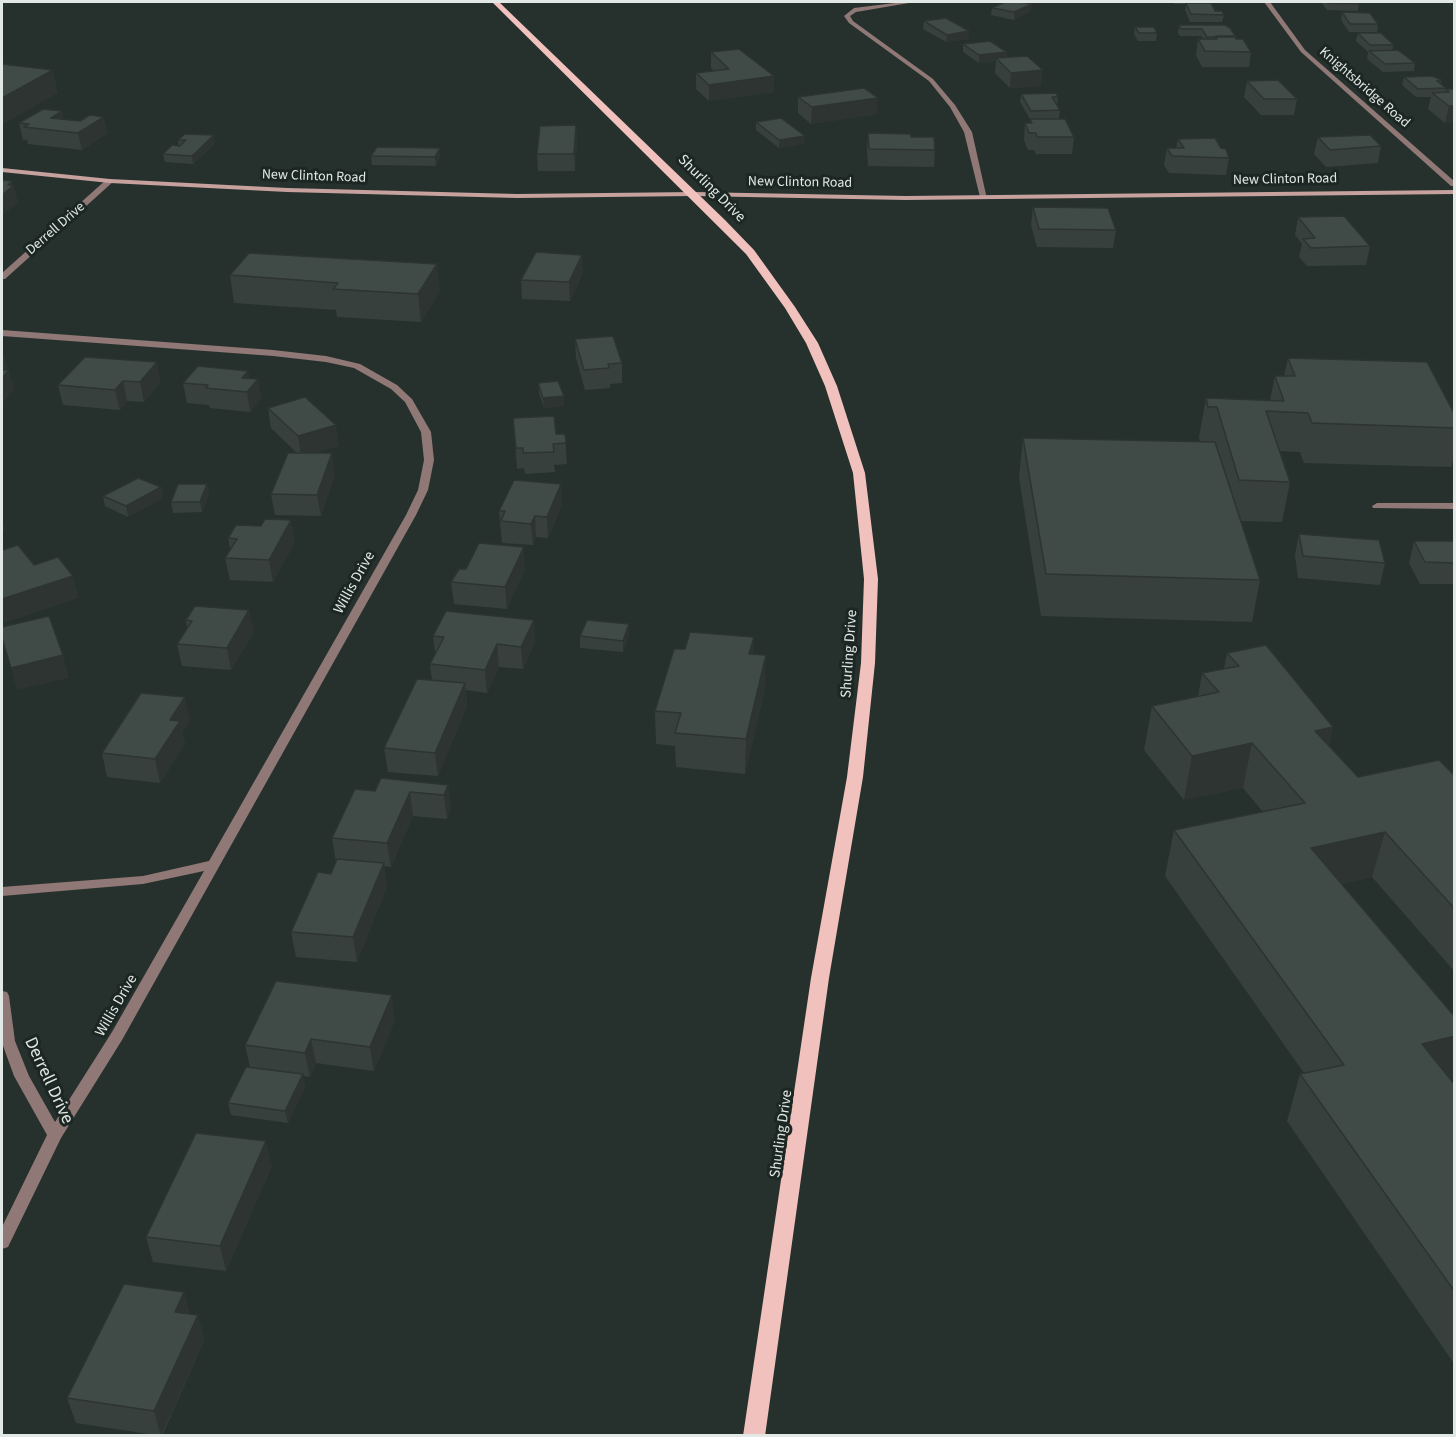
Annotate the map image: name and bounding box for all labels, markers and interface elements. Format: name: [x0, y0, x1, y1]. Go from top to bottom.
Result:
street label: Knightsbridge Road: [1315, 44, 1413, 132]
street label: Shurling Drive: [673, 151, 749, 227]
street label: New Clinton Road: [262, 167, 366, 187]
street label: New Clinton Road: [1233, 171, 1337, 189]
street label: New Clinton Road: [748, 174, 852, 192]
street label: Derrell Drive: [23, 199, 89, 259]
street label: Willis Drive: [330, 549, 380, 617]
street label: Shurling Drive: [838, 609, 862, 699]
street label: Willis Drive: [92, 972, 142, 1040]
street label: Derrell Drive: [19, 1034, 77, 1128]
street label: Shurling Drive: [767, 1089, 797, 1179]

